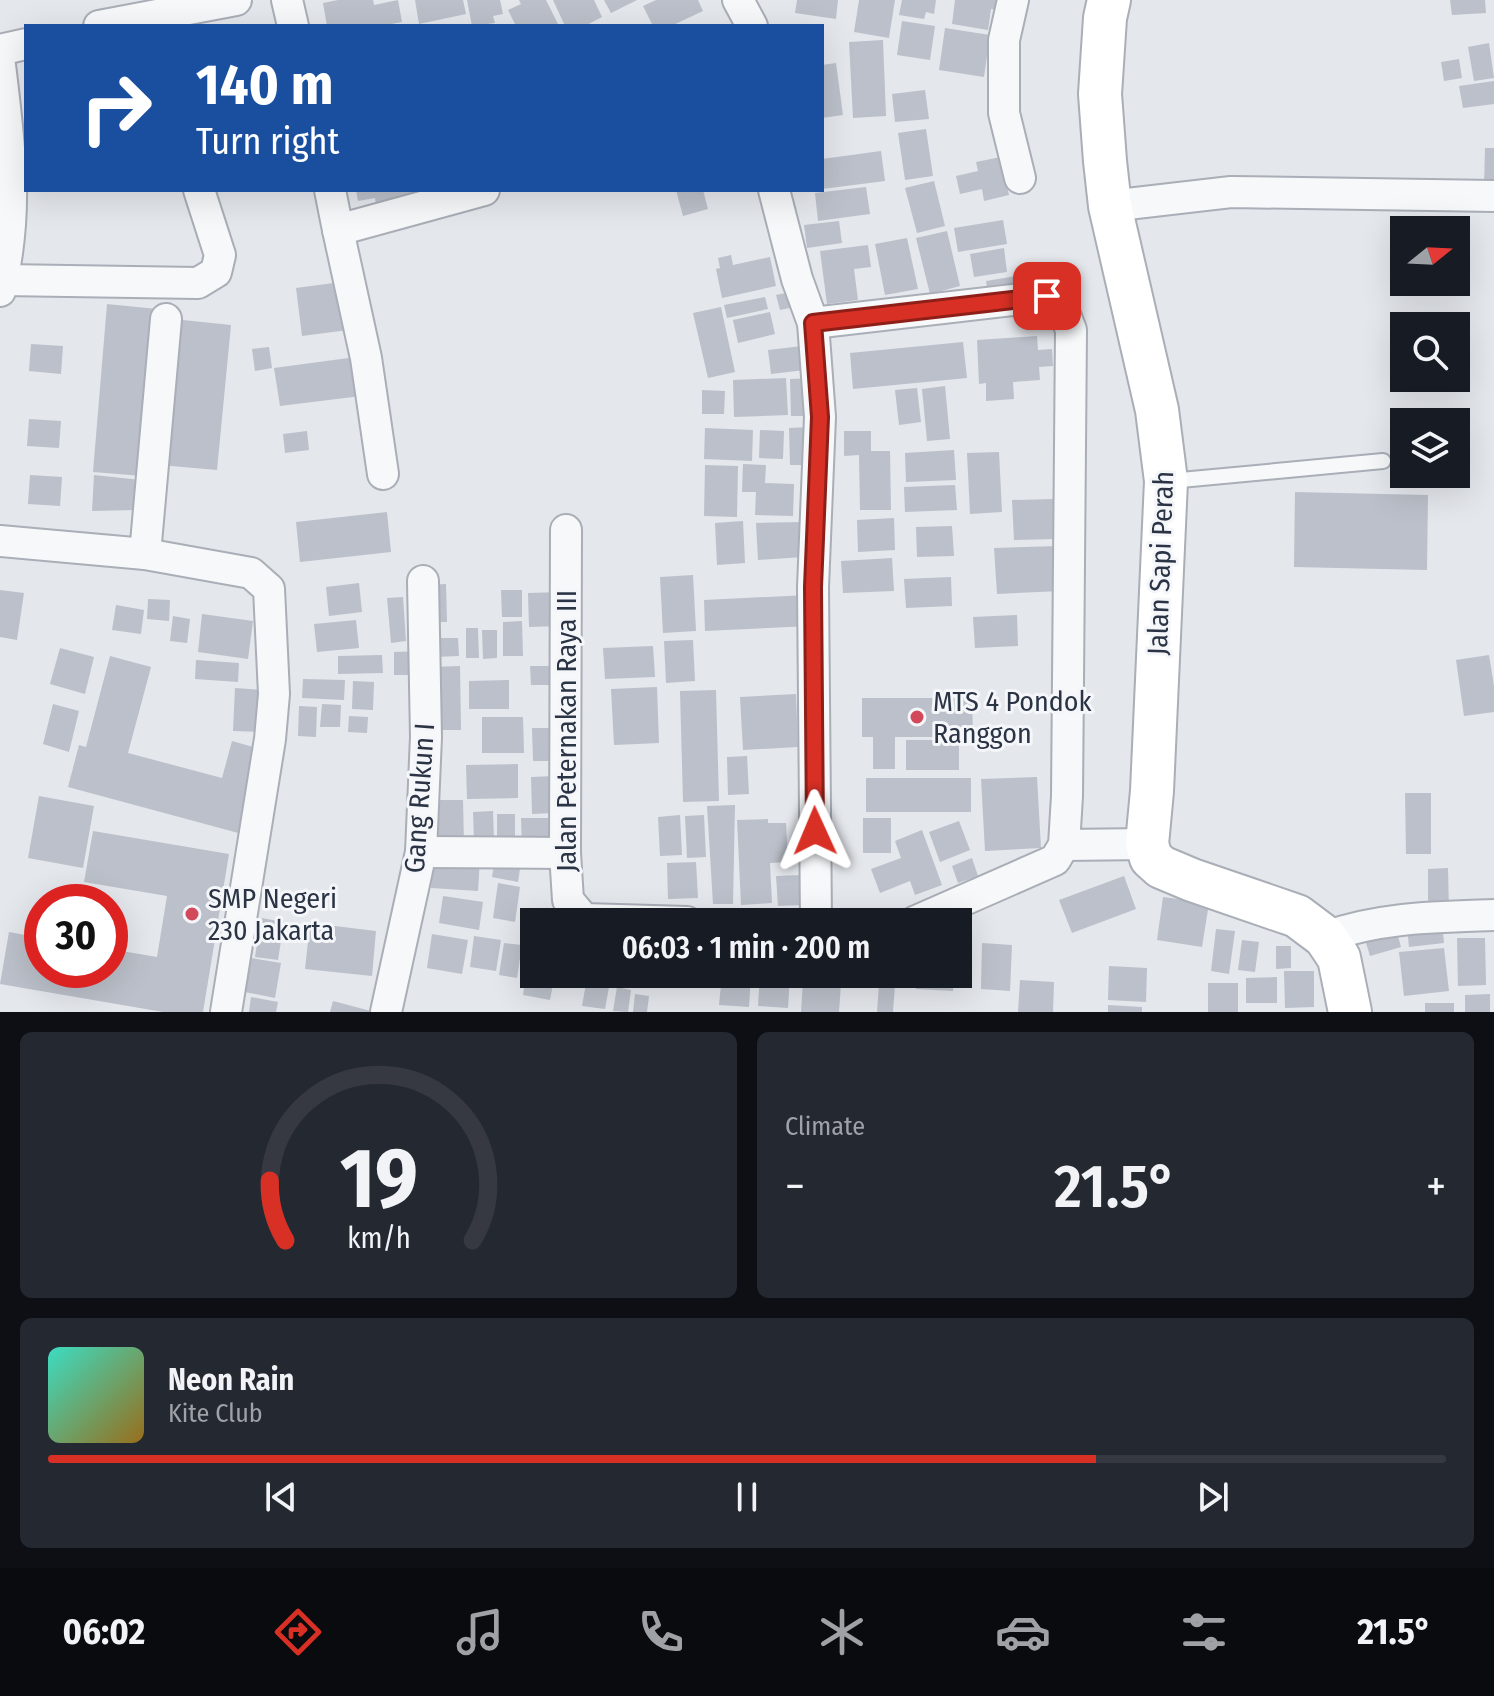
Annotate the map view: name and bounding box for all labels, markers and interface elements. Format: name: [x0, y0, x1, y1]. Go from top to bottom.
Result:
text: 140 m: [196, 52, 333, 119]
icon: right: [64, 56, 168, 160]
text: Turn right: [196, 120, 339, 164]
north arrow: [1390, 216, 1470, 296]
map controls: [1390, 216, 1470, 488]
pin: [1013, 262, 1081, 330]
icon: arrive: [1025, 274, 1069, 318]
button: search: [1390, 312, 1470, 392]
button: layers: [1390, 408, 1470, 488]
street label: Jalan Sapi Perah: [1141, 470, 1180, 656]
street label: Jalan Peternakan Raya III: [550, 590, 583, 872]
place label: MTS 4 Pondok Ranggon: [933, 685, 1093, 750]
marker: MTS 4 Pondok Ranggon: [908, 708, 926, 726]
street label: Gang Rukun I: [398, 722, 441, 874]
position arrow: [773, 789, 857, 873]
place label: SMP Negeri 230 Jakarta: [208, 882, 337, 947]
speed limit sign: 30: [24, 884, 128, 988]
marker: SMP Negeri 230 Jakarta: [183, 905, 201, 923]
text: 06:03 · 1 min · 200 m: [622, 930, 870, 966]
text: Climate: [785, 1111, 865, 1142]
text: 19: [339, 1129, 418, 1229]
text: 21.5°: [1054, 1151, 1176, 1223]
text: −: [785, 1160, 805, 1213]
text: +: [1426, 1160, 1446, 1213]
text: km/h: [347, 1221, 410, 1256]
text: Neon Rain: [168, 1362, 294, 1398]
text: Kite Club: [168, 1398, 263, 1429]
icon: previous: [259, 1475, 303, 1519]
icon: pause: [725, 1475, 769, 1519]
icon: next: [1191, 1475, 1235, 1519]
icon: directions: [270, 1604, 326, 1660]
icon: music: [452, 1604, 508, 1660]
icon: phone: [633, 1604, 689, 1660]
icon: climate: [814, 1604, 870, 1660]
icon: car: [995, 1604, 1051, 1660]
icon: filters: [1176, 1604, 1232, 1660]
text: 06:02: [63, 1610, 145, 1654]
text: 21.5°: [1357, 1610, 1431, 1654]

